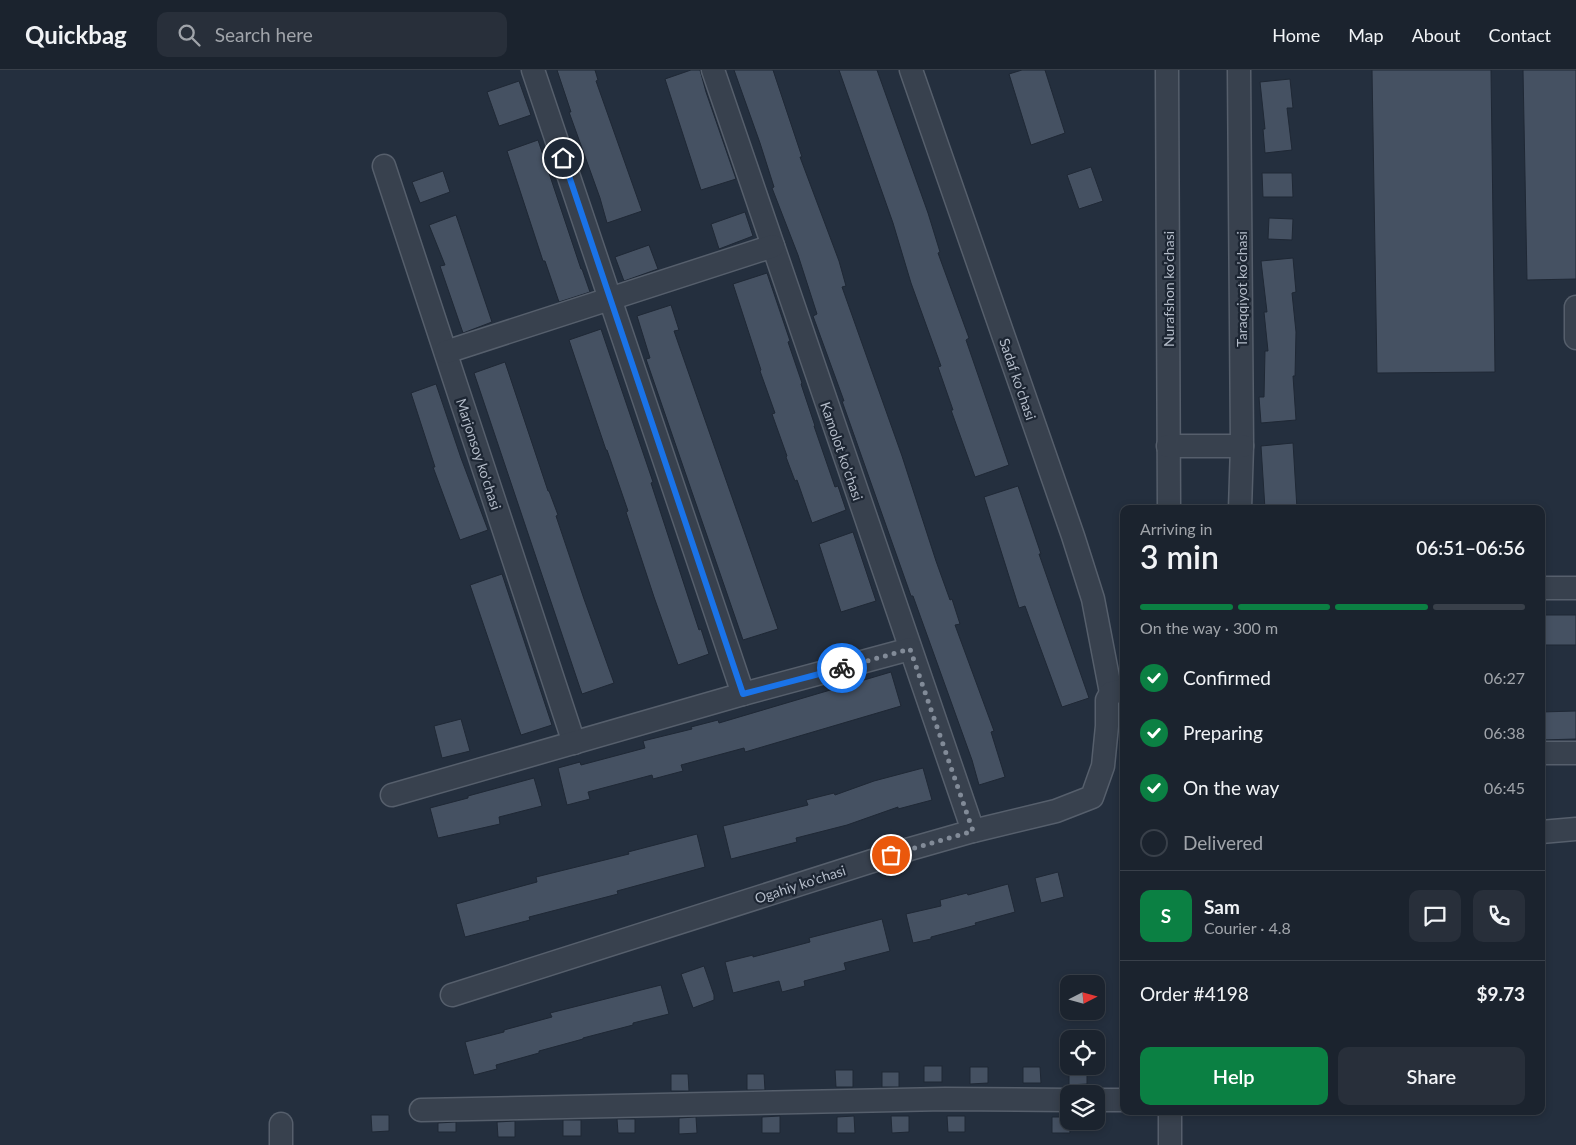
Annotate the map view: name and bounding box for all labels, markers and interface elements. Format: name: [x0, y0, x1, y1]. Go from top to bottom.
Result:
search box: [157, 12, 507, 57]
text: Quickbag: [25, 20, 127, 49]
icon: search: [175, 21, 203, 49]
text: Search here: [215, 23, 313, 46]
text: Home: [1272, 24, 1320, 46]
text: Map: [1348, 24, 1384, 46]
text: About: [1412, 24, 1461, 46]
text: Contact: [1489, 24, 1551, 46]
pin: [542, 137, 584, 179]
icon: home: [549, 144, 577, 172]
street label: Nurafshon ko'chasi: [1160, 231, 1177, 347]
street label: Taraqqiyot ko'chasi: [1233, 231, 1250, 347]
street label: Sadaf ko'chasi: [996, 336, 1040, 422]
street label: Marjonsoy ko'chasi: [453, 396, 505, 512]
street label: Kamolot ko'chasi: [817, 399, 867, 503]
text: Arriving in: [1140, 519, 1213, 538]
text: 06:51–06:56: [1416, 536, 1525, 559]
text: 3 min: [1140, 537, 1219, 576]
text: On the way · 300 m: [1140, 618, 1278, 637]
courier: [817, 643, 867, 693]
icon: bike: [828, 654, 856, 682]
icon: check: [1140, 664, 1168, 692]
text: Confirmed: [1183, 666, 1271, 689]
text: 06:27: [1484, 668, 1525, 687]
icon: check: [1140, 719, 1168, 747]
text: Preparing: [1183, 721, 1263, 744]
text: 06:38: [1484, 723, 1525, 742]
icon: check: [1140, 774, 1168, 802]
text: On the way: [1183, 776, 1279, 799]
text: 06:45: [1484, 778, 1525, 797]
text: Delivered: [1183, 831, 1263, 854]
pin: [870, 834, 912, 876]
icon: bag: [877, 841, 905, 869]
street label: Ogahiy ko'chasi: [752, 861, 848, 907]
button: chat: [1409, 890, 1461, 942]
button: phone: [1473, 890, 1525, 942]
text: Sam: [1204, 895, 1240, 918]
text: S: [1161, 904, 1171, 927]
text: Courier · 4.8: [1204, 918, 1291, 937]
north arrow: [1060, 975, 1105, 1020]
map controls: [1060, 975, 1105, 1130]
text: Order #4198: [1140, 982, 1249, 1005]
text: $9.73: [1476, 982, 1525, 1005]
button: locate: [1060, 1030, 1105, 1075]
button: Help: [1140, 1047, 1328, 1105]
button: Share: [1338, 1047, 1525, 1105]
button: layers: [1060, 1085, 1105, 1130]

